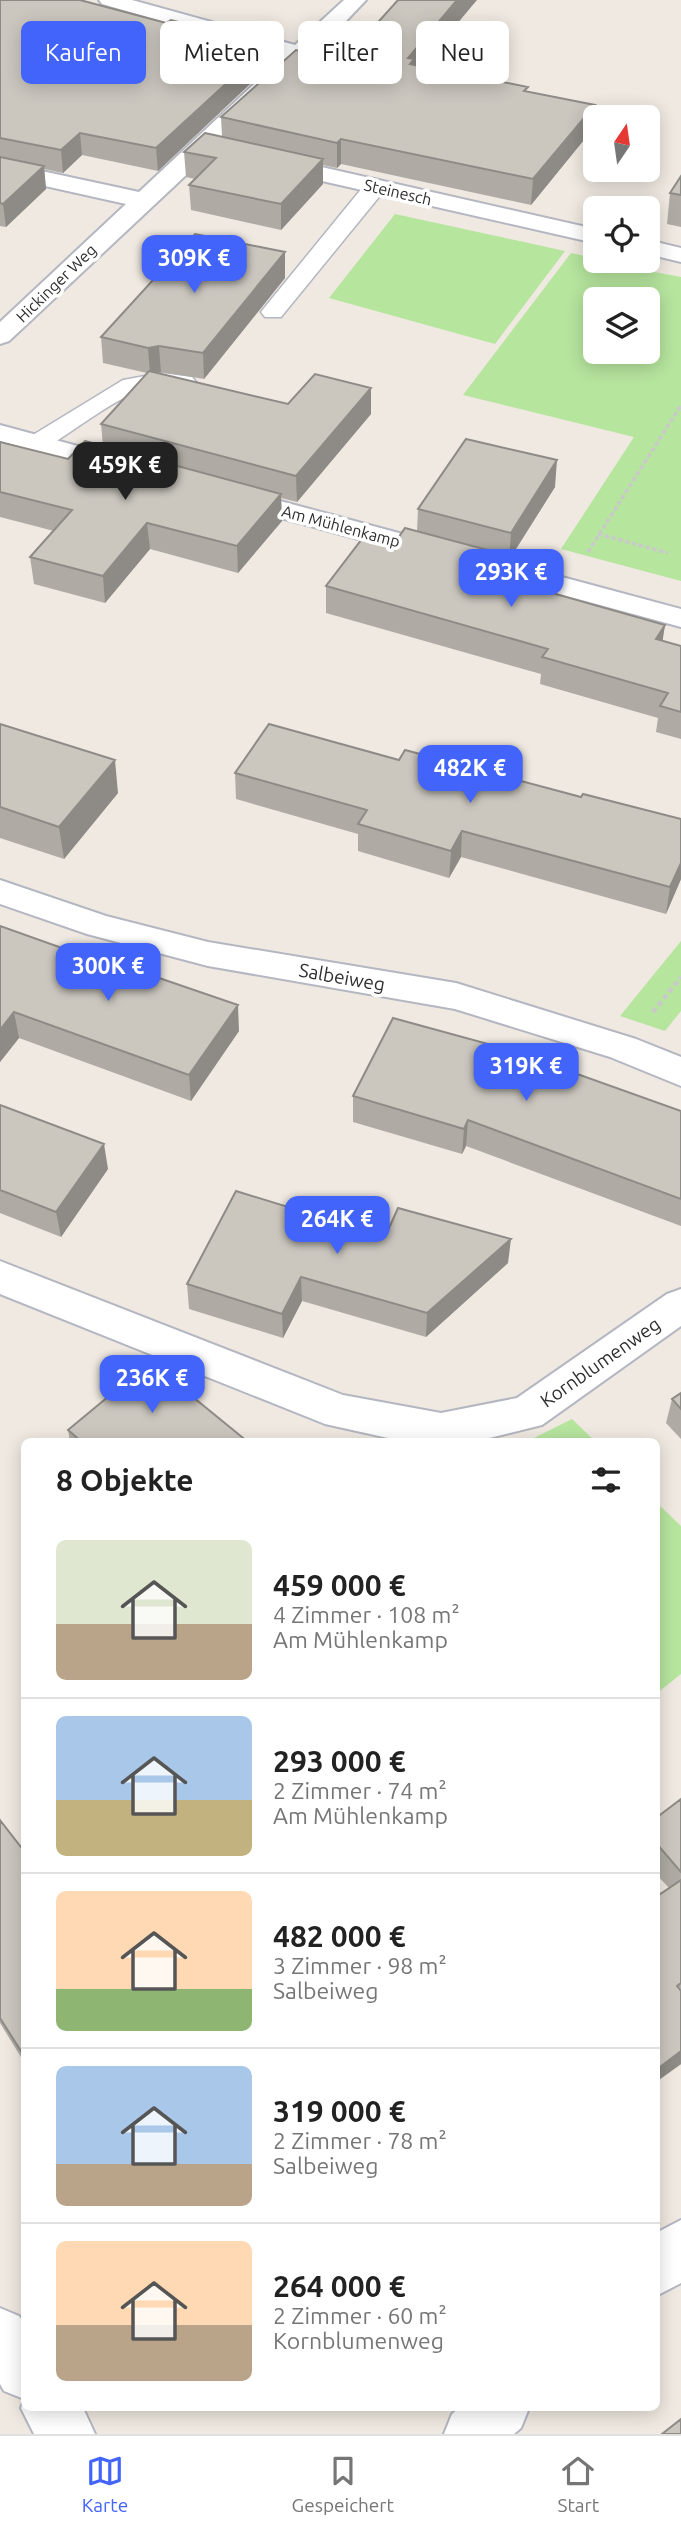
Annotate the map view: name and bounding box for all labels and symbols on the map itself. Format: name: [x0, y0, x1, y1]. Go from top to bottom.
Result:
north arrow: [583, 105, 660, 182]
street label: Steinesch: [362, 175, 434, 209]
pin: 309K €: [137, 236, 251, 295]
street label: Hickinger Weg: [12, 240, 100, 326]
pin: 459K €: [68, 442, 182, 502]
street label: Am Mühlenkamp: [280, 502, 402, 550]
pin: 293K €: [454, 550, 568, 609]
pin: 482K €: [413, 746, 527, 805]
pin: 300K €: [51, 944, 165, 1003]
street label: Salbeiweg: [297, 959, 387, 995]
pin: 319K €: [469, 1044, 583, 1103]
pin: 264K €: [280, 1196, 394, 1256]
street label: Kornblumenweg: [536, 1312, 664, 1412]
pin: 236K €: [95, 1356, 209, 1415]

